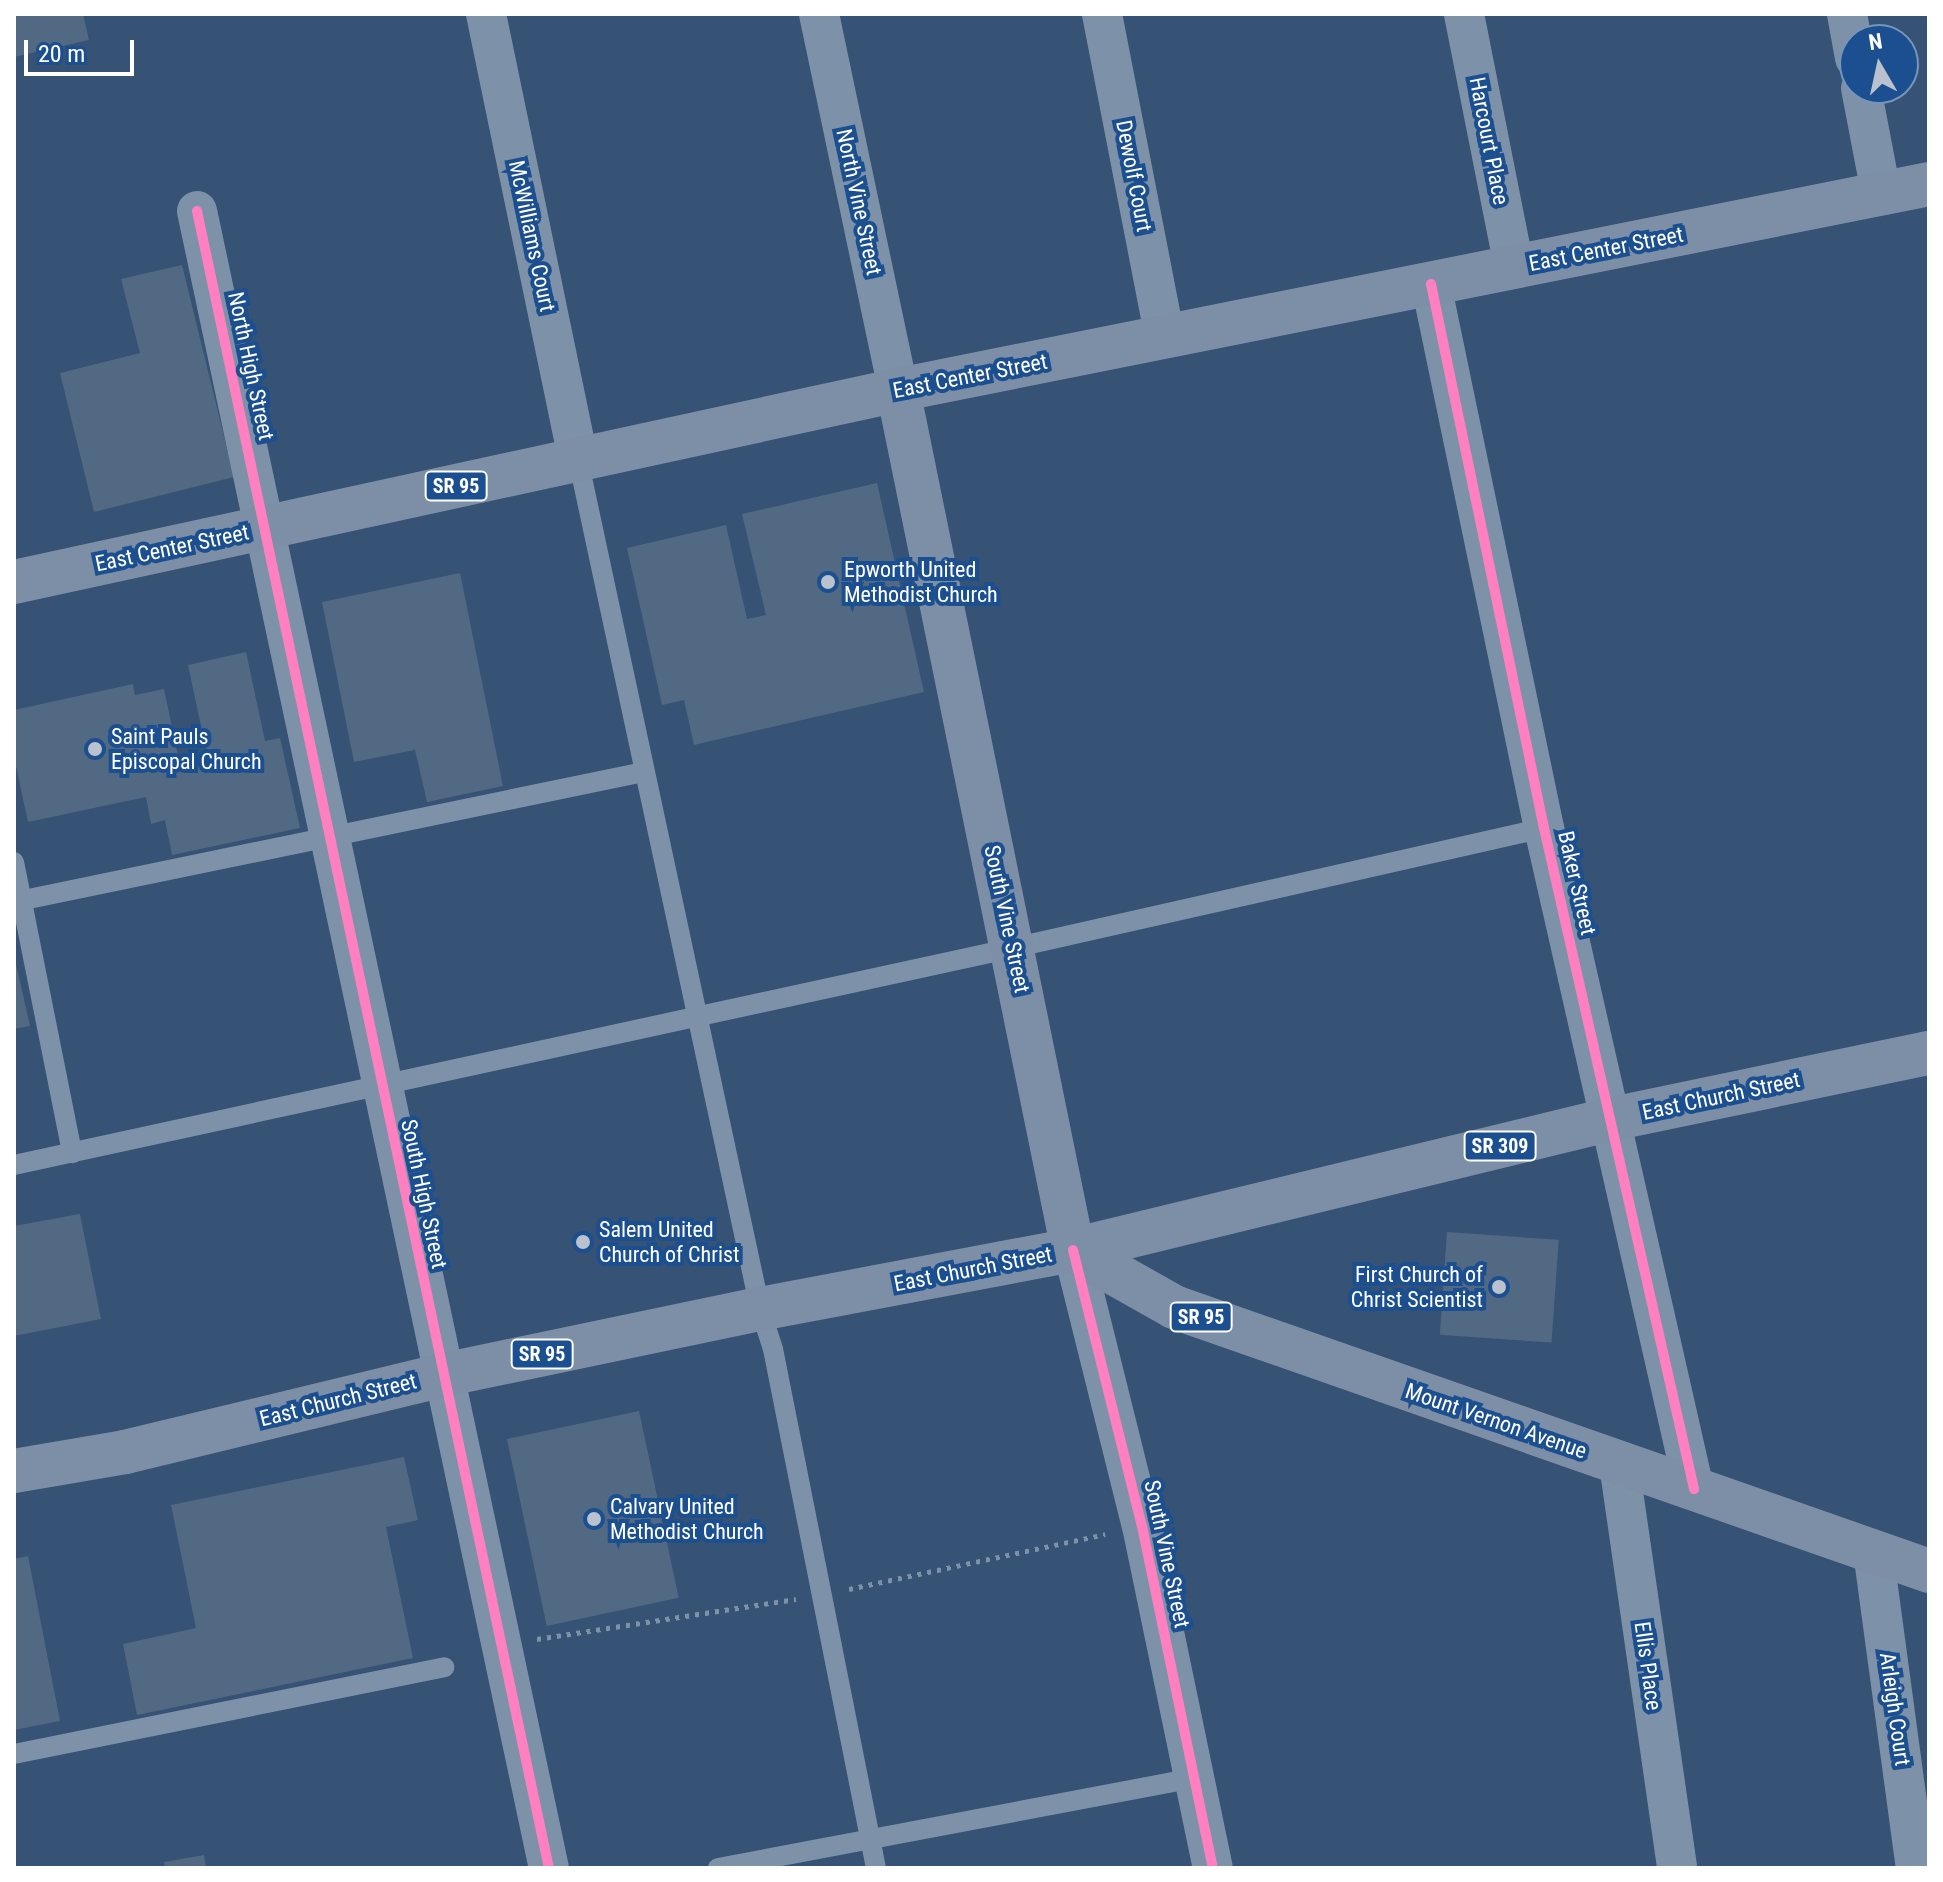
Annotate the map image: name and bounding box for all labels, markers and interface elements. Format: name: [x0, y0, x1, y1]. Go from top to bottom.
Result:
scale bar: [28, 24, 138, 74]
north arrow: [1839, 24, 1919, 104]
text: N: [1867, 28, 1884, 55]
text: 20 m: [38, 40, 85, 68]
street label: Harcourt Place: [1464, 75, 1514, 207]
street label: Dewolf Court: [1110, 118, 1158, 234]
street label: North Vine Street: [831, 126, 887, 278]
street label: McWilliams Court: [503, 158, 561, 314]
street label: East Center Street: [1527, 221, 1685, 277]
street label: North High Street: [222, 289, 280, 443]
street label: East Center Street: [891, 348, 1049, 404]
road number: SR 95: [424, 470, 488, 502]
street label: East Center Street: [93, 519, 251, 577]
place label: Epworth United Methodist Church: [844, 556, 998, 608]
marker: Epworth United Methodist Church: [819, 573, 837, 591]
place label: Saint Pauls Episcopal Church: [111, 723, 262, 774]
marker: Saint Pauls Episcopal Church: [86, 740, 104, 758]
street label: Baker Street: [1552, 828, 1602, 938]
street label: South Vine Street: [978, 843, 1036, 995]
street label: East Church Street: [1640, 1066, 1802, 1126]
street label: South High Street: [395, 1117, 453, 1271]
road number: SR 309: [1462, 1130, 1538, 1162]
place label: Salem United Church of Christ: [599, 1216, 740, 1268]
marker: Salem United Church of Christ: [574, 1233, 592, 1251]
street label: East Church Street: [892, 1241, 1054, 1297]
place label: First Church of Christ Scientist: [1351, 1261, 1483, 1312]
marker: First Church of Christ Scientist: [1490, 1278, 1508, 1296]
road number: SR 95: [1169, 1301, 1233, 1333]
road number: SR 95: [510, 1338, 574, 1370]
street label: East Church Street: [257, 1368, 419, 1432]
street label: Mount Vernon Avenue: [1402, 1378, 1590, 1464]
street label: South Vine Street: [1138, 1478, 1196, 1630]
place label: Calvary United Methodist Church: [610, 1493, 764, 1544]
marker: Calvary United Methodist Church: [585, 1510, 603, 1528]
street label: Ellis Place: [1629, 1620, 1667, 1712]
street label: Arleigh Court: [1874, 1651, 1916, 1767]

